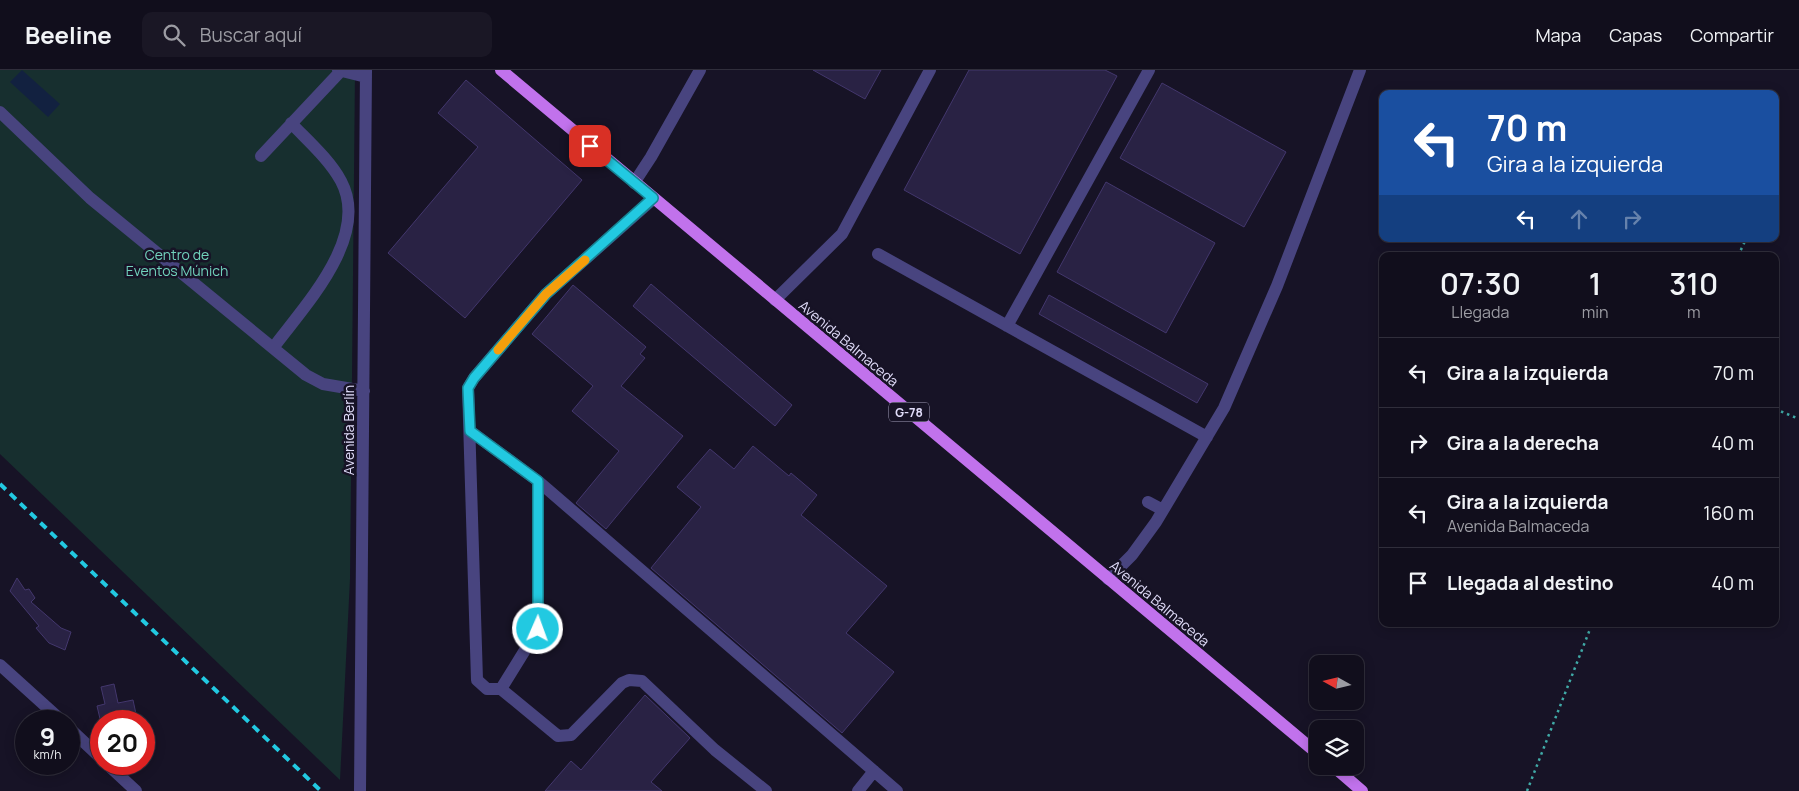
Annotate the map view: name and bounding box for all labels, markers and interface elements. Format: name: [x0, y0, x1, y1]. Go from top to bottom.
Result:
search box: [142, 12, 492, 57]
text: Beeline: [25, 18, 112, 51]
icon: search: [160, 21, 188, 49]
text: Buscar aquí: [200, 22, 302, 48]
text: Mapa: [1535, 23, 1581, 47]
text: Capas: [1609, 23, 1662, 47]
text: Compartir: [1690, 23, 1774, 47]
text: 70 m: [1487, 104, 1567, 152]
icon: left: [1404, 110, 1469, 175]
pin: [569, 125, 611, 167]
icon: arrive: [576, 132, 604, 160]
text: Gira a la izquierda: [1487, 149, 1663, 179]
icon: left: [1512, 205, 1540, 233]
icon: ahead: [1565, 205, 1593, 233]
icon: right: [1618, 205, 1646, 233]
park label: Centro de Eventos Múnich: [126, 245, 228, 280]
text: 07:30: [1440, 263, 1521, 304]
text: 1: [1589, 263, 1601, 304]
text: 310: [1669, 263, 1718, 304]
street label: Avenida Balmaceda: [795, 296, 903, 390]
text: Llegada: [1451, 301, 1509, 323]
text: min: [1582, 301, 1608, 323]
text: m: [1687, 301, 1701, 323]
icon: left: [1404, 359, 1432, 387]
text: Gira a la izquierda: [1447, 360, 1608, 386]
text: 70 m: [1713, 360, 1754, 386]
street label: Avenida Berlín: [339, 385, 358, 475]
road number: G-78: [889, 402, 929, 422]
icon: right: [1404, 429, 1432, 457]
text: Gira a la derecha: [1447, 430, 1599, 456]
text: 40 m: [1711, 430, 1754, 456]
text: Gira a la izquierda: [1447, 489, 1608, 515]
icon: left: [1404, 499, 1432, 527]
text: 160 m: [1703, 500, 1754, 526]
text: Avenida Balmaceda: [1447, 515, 1589, 537]
street label: Avenida Balmaceda: [1106, 556, 1214, 650]
icon: arrive: [1404, 569, 1432, 597]
text: Llegada al destino: [1447, 570, 1614, 596]
text: 40 m: [1711, 570, 1754, 596]
position arrow: [511, 602, 563, 654]
north arrow: [1309, 655, 1364, 710]
map controls: [1309, 655, 1364, 775]
speed limit sign: 20: [90, 710, 155, 775]
text: 9: [40, 719, 55, 754]
button: layers: [1309, 720, 1364, 775]
text: km/h: [34, 746, 61, 763]

